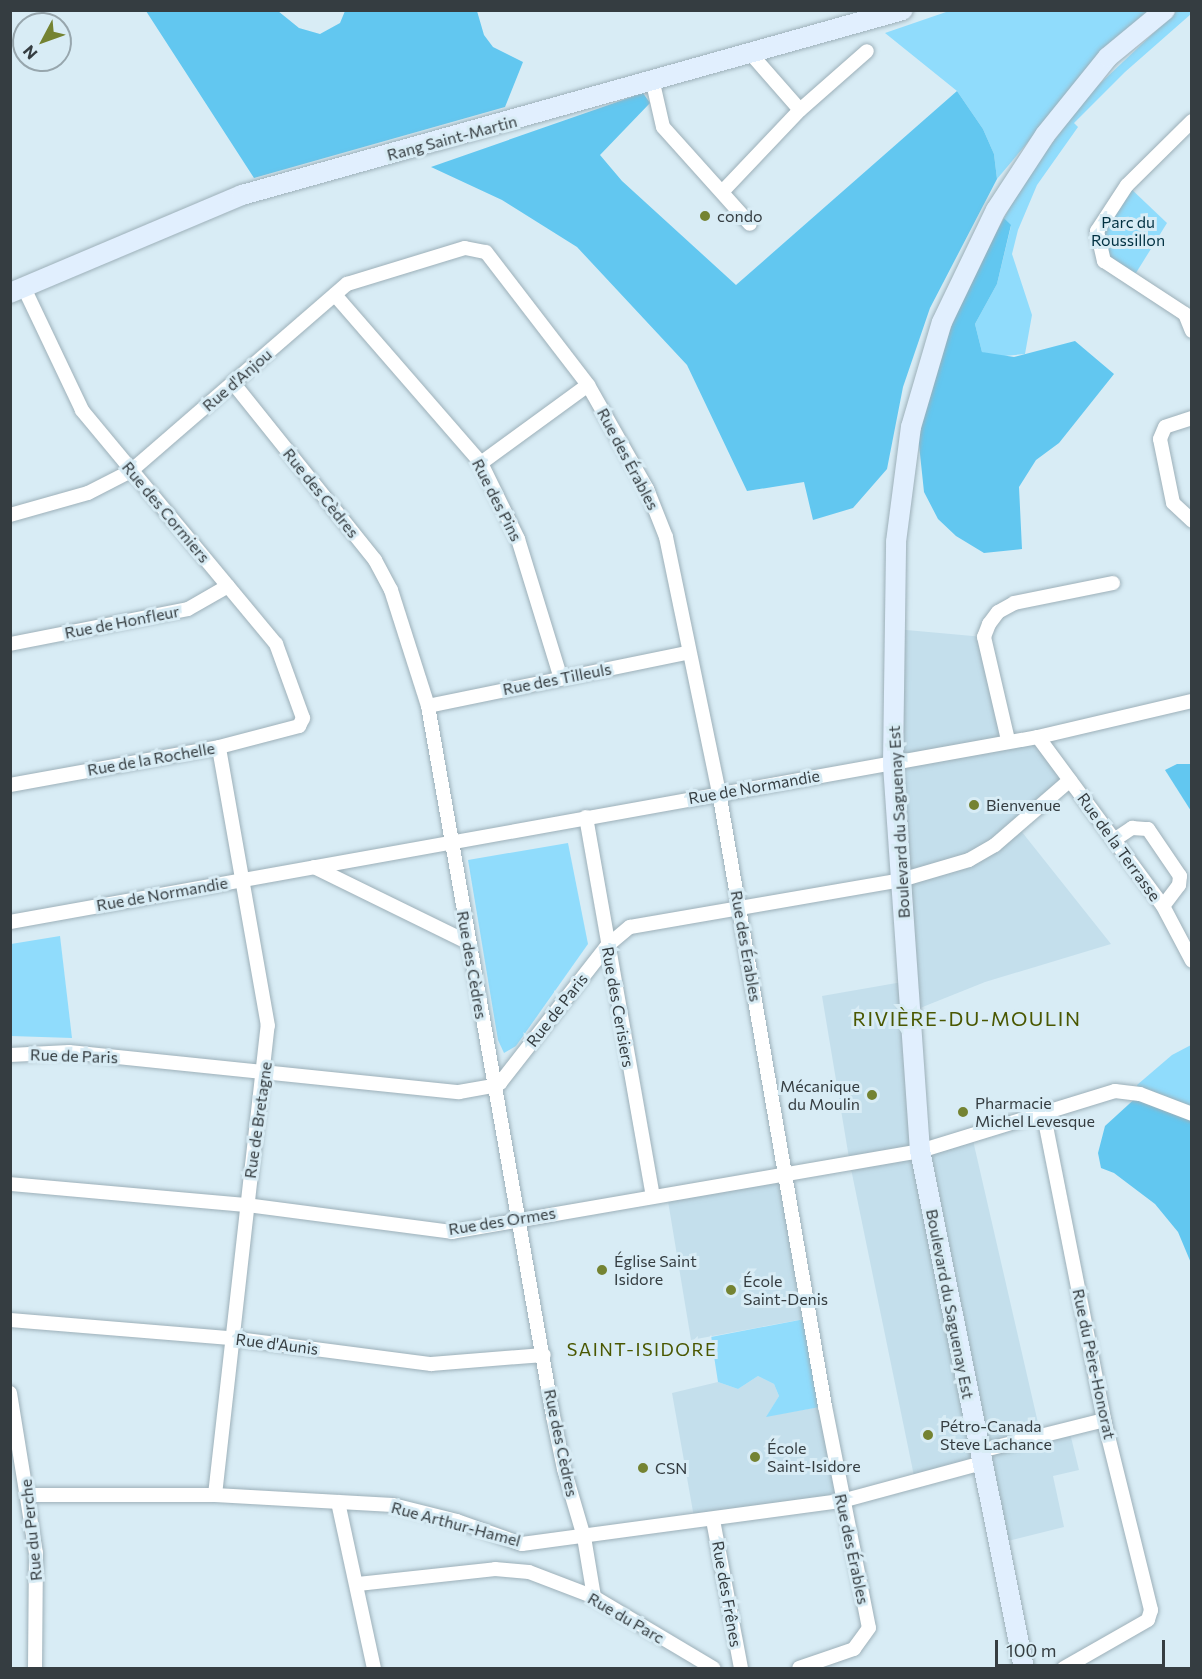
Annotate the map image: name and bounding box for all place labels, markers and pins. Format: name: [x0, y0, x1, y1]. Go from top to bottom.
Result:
place label: condo: [717, 206, 762, 226]
marker: condo: [698, 209, 712, 223]
place label: Bienvenue: [986, 795, 1061, 815]
marker: Bienvenue: [967, 798, 981, 812]
place label: Mécanique du Moulin: [780, 1076, 860, 1114]
marker: Mécanique du Moulin: [865, 1088, 879, 1102]
place label: Pharmacie Michel Levesque: [975, 1093, 1095, 1131]
marker: Pharmacie Michel Levesque: [956, 1105, 970, 1119]
place label: Église Saint Isidore: [614, 1251, 697, 1289]
marker: Église Saint Isidore: [595, 1263, 609, 1277]
place label: École Saint-Denis: [743, 1271, 828, 1309]
marker: École Saint-Denis: [724, 1283, 738, 1297]
place label: Pétro-Canada Steve Lachance: [940, 1416, 1052, 1454]
marker: Pétro-Canada Steve Lachance: [921, 1428, 935, 1442]
place label: École Saint-Isidore: [767, 1438, 861, 1476]
marker: École Saint-Isidore: [748, 1450, 762, 1464]
place label: CSN: [655, 1458, 687, 1478]
marker: CSN: [636, 1461, 650, 1475]

